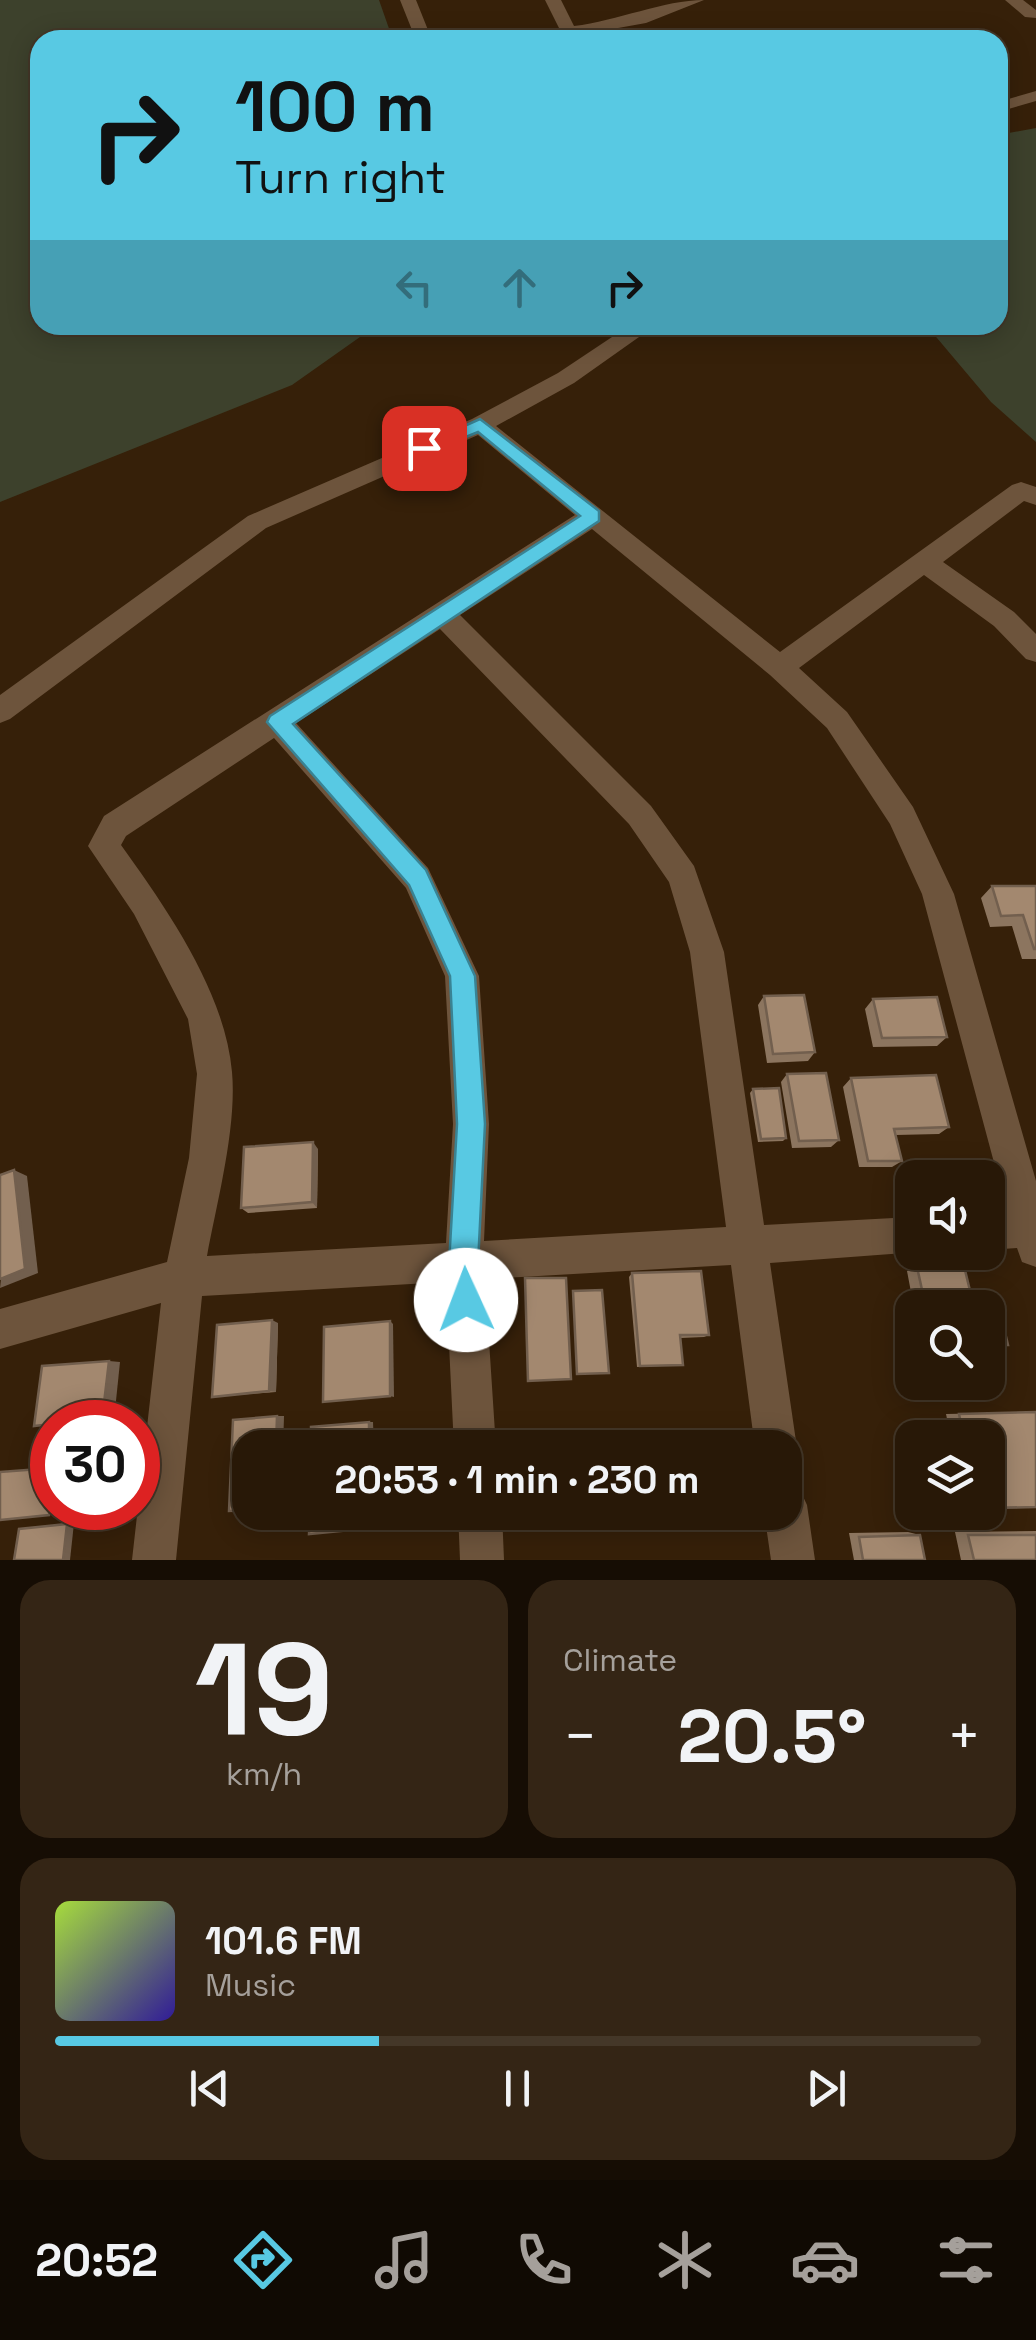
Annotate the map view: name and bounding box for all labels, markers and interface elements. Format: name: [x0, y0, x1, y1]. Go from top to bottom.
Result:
text: 100 m: [235, 62, 435, 151]
icon: right: [70, 70, 200, 200]
text: Turn right: [235, 149, 446, 206]
icon: left: [387, 260, 442, 315]
icon: ahead: [492, 260, 547, 315]
icon: right: [597, 260, 652, 315]
pin: [382, 406, 467, 491]
icon: arrive: [397, 421, 452, 476]
map controls: [895, 1160, 1005, 1530]
button: sound: [895, 1160, 1005, 1270]
position arrow: [414, 1248, 518, 1352]
button: search: [895, 1290, 1005, 1400]
speed limit sign: 30: [30, 1400, 160, 1530]
button: layers: [895, 1420, 1005, 1530]
text: 20:53 · 1 min · 230 m: [335, 1456, 699, 1504]
text: 19: [194, 1606, 334, 1772]
text: Climate: [563, 1640, 677, 1680]
text: 20.5°: [677, 1688, 867, 1784]
text: −: [563, 1701, 597, 1771]
text: +: [947, 1701, 981, 1771]
text: km/h: [226, 1754, 302, 1794]
text: 101.6 FM: [205, 1917, 362, 1965]
text: Music: [205, 1965, 296, 2005]
icon: previous: [182, 2061, 237, 2116]
icon: pause: [490, 2061, 545, 2116]
icon: next: [799, 2061, 854, 2116]
icon: directions: [228, 2225, 298, 2295]
icon: music: [369, 2225, 439, 2295]
icon: phone: [509, 2225, 579, 2295]
icon: climate: [650, 2225, 720, 2295]
icon: car: [790, 2225, 860, 2295]
icon: filters: [931, 2225, 1001, 2295]
text: 20:52: [35, 2232, 158, 2289]

